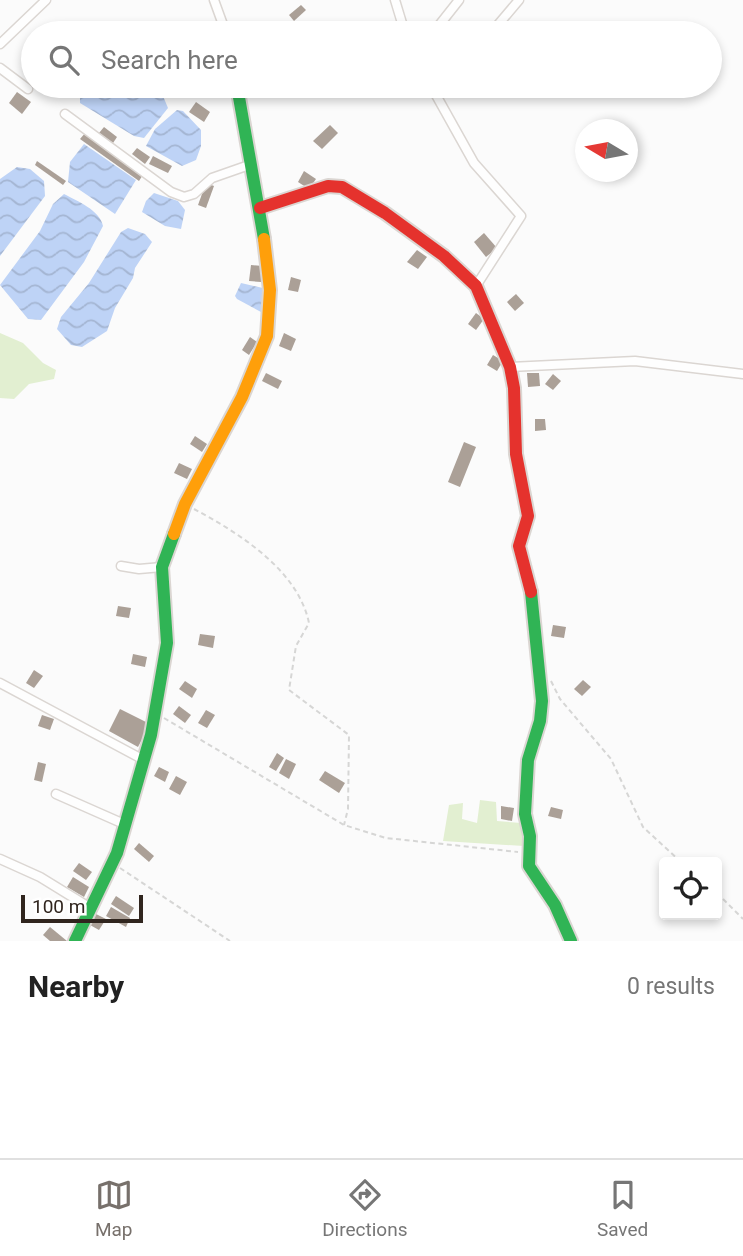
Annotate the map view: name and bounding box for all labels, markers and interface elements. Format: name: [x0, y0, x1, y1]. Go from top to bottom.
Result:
search box: [21, 21, 722, 98]
icon: search: [45, 41, 83, 79]
text: Search here: [101, 45, 238, 75]
north arrow: [575, 119, 638, 182]
map controls: [659, 857, 722, 920]
button: locate: [659, 857, 722, 920]
scale bar: [21, 892, 144, 924]
text: 100 m: [32, 895, 85, 918]
text: Nearby: [28, 969, 124, 1004]
text: 0 results: [627, 973, 715, 1000]
tab: Map: [95, 1176, 133, 1241]
tab: Directions: [322, 1176, 407, 1241]
tab: Saved: [597, 1176, 648, 1241]

